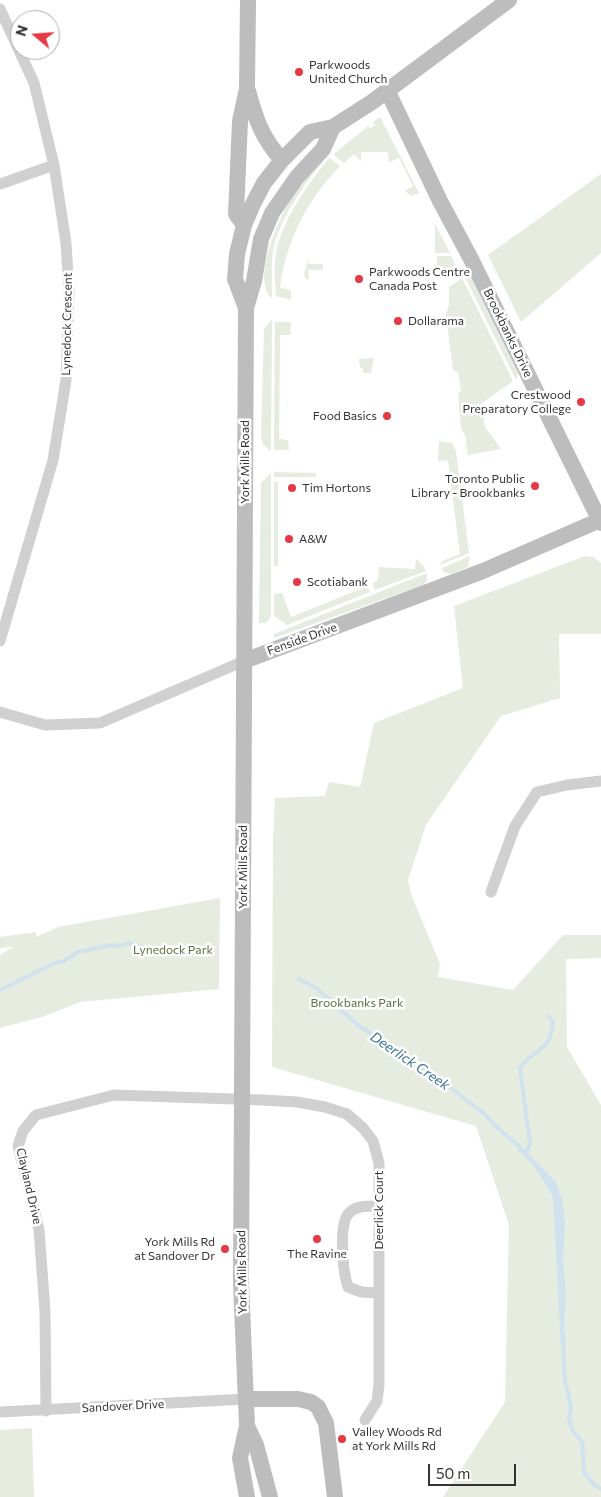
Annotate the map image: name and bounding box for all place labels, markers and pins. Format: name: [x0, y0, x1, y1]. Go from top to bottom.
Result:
place label: Parkwoods United Church: [309, 58, 387, 86]
marker: Parkwoods United Church: [293, 66, 305, 78]
place label: Parkwoods Centre Canada Post: [369, 265, 470, 293]
marker: Parkwoods Centre Canada Post: [353, 273, 365, 285]
place label: Dollarama: [408, 314, 464, 328]
marker: Dollarama: [392, 315, 404, 327]
place label: Crestwood Preparatory College: [462, 388, 571, 416]
marker: Crestwood Preparatory College: [575, 396, 587, 408]
place label: Food Basics: [313, 409, 377, 423]
marker: Food Basics: [381, 410, 393, 422]
place label: Toronto Public Library - Brookbanks: [411, 472, 525, 500]
marker: Toronto Public Library - Brookbanks: [529, 480, 541, 492]
place label: Tim Hortons: [302, 481, 371, 495]
marker: Tim Hortons: [286, 482, 298, 494]
place label: A&W: [299, 532, 327, 546]
marker: A&W: [283, 533, 295, 545]
place label: Scotiabank: [307, 575, 368, 589]
marker: Scotiabank: [291, 576, 303, 588]
marker: The Ravine: [311, 1233, 323, 1245]
place label: York Mills Rd at Sandover Dr: [134, 1235, 215, 1263]
marker: York Mills Rd at Sandover Dr: [219, 1243, 231, 1255]
place label: The Ravine: [287, 1247, 347, 1261]
place label: Valley Woods Rd at York Mills Rd: [352, 1425, 442, 1453]
marker: Valley Woods Rd at York Mills Rd: [336, 1433, 348, 1445]

